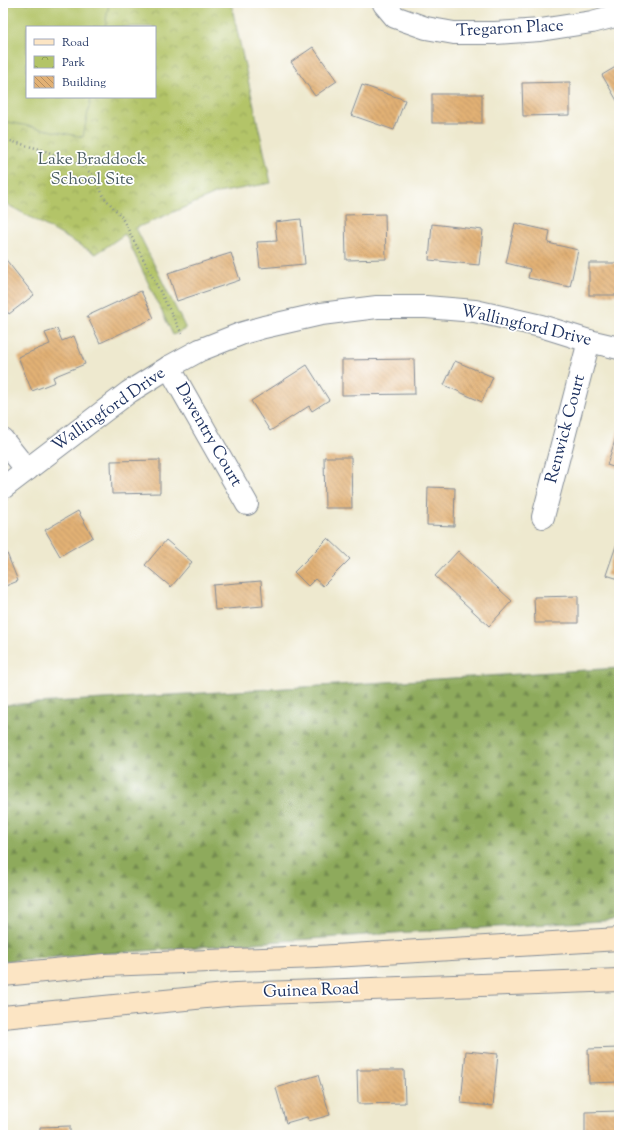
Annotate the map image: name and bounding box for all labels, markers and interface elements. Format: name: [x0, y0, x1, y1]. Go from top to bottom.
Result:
street label: Tregaron Place: [456, 14, 564, 44]
legend: [26, 26, 156, 98]
text: Road: [62, 34, 89, 52]
text: Park: [62, 54, 85, 72]
text: Building: [62, 74, 106, 92]
park label: Lake Braddock School Site: [38, 148, 146, 192]
street label: Wallingford Drive: [458, 299, 594, 353]
street label: Wallingford Drive: [47, 362, 171, 458]
street label: Renwick Court: [540, 372, 592, 486]
street label: Daventry Court: [169, 379, 247, 491]
street label: Guinea Road: [263, 977, 360, 1005]

